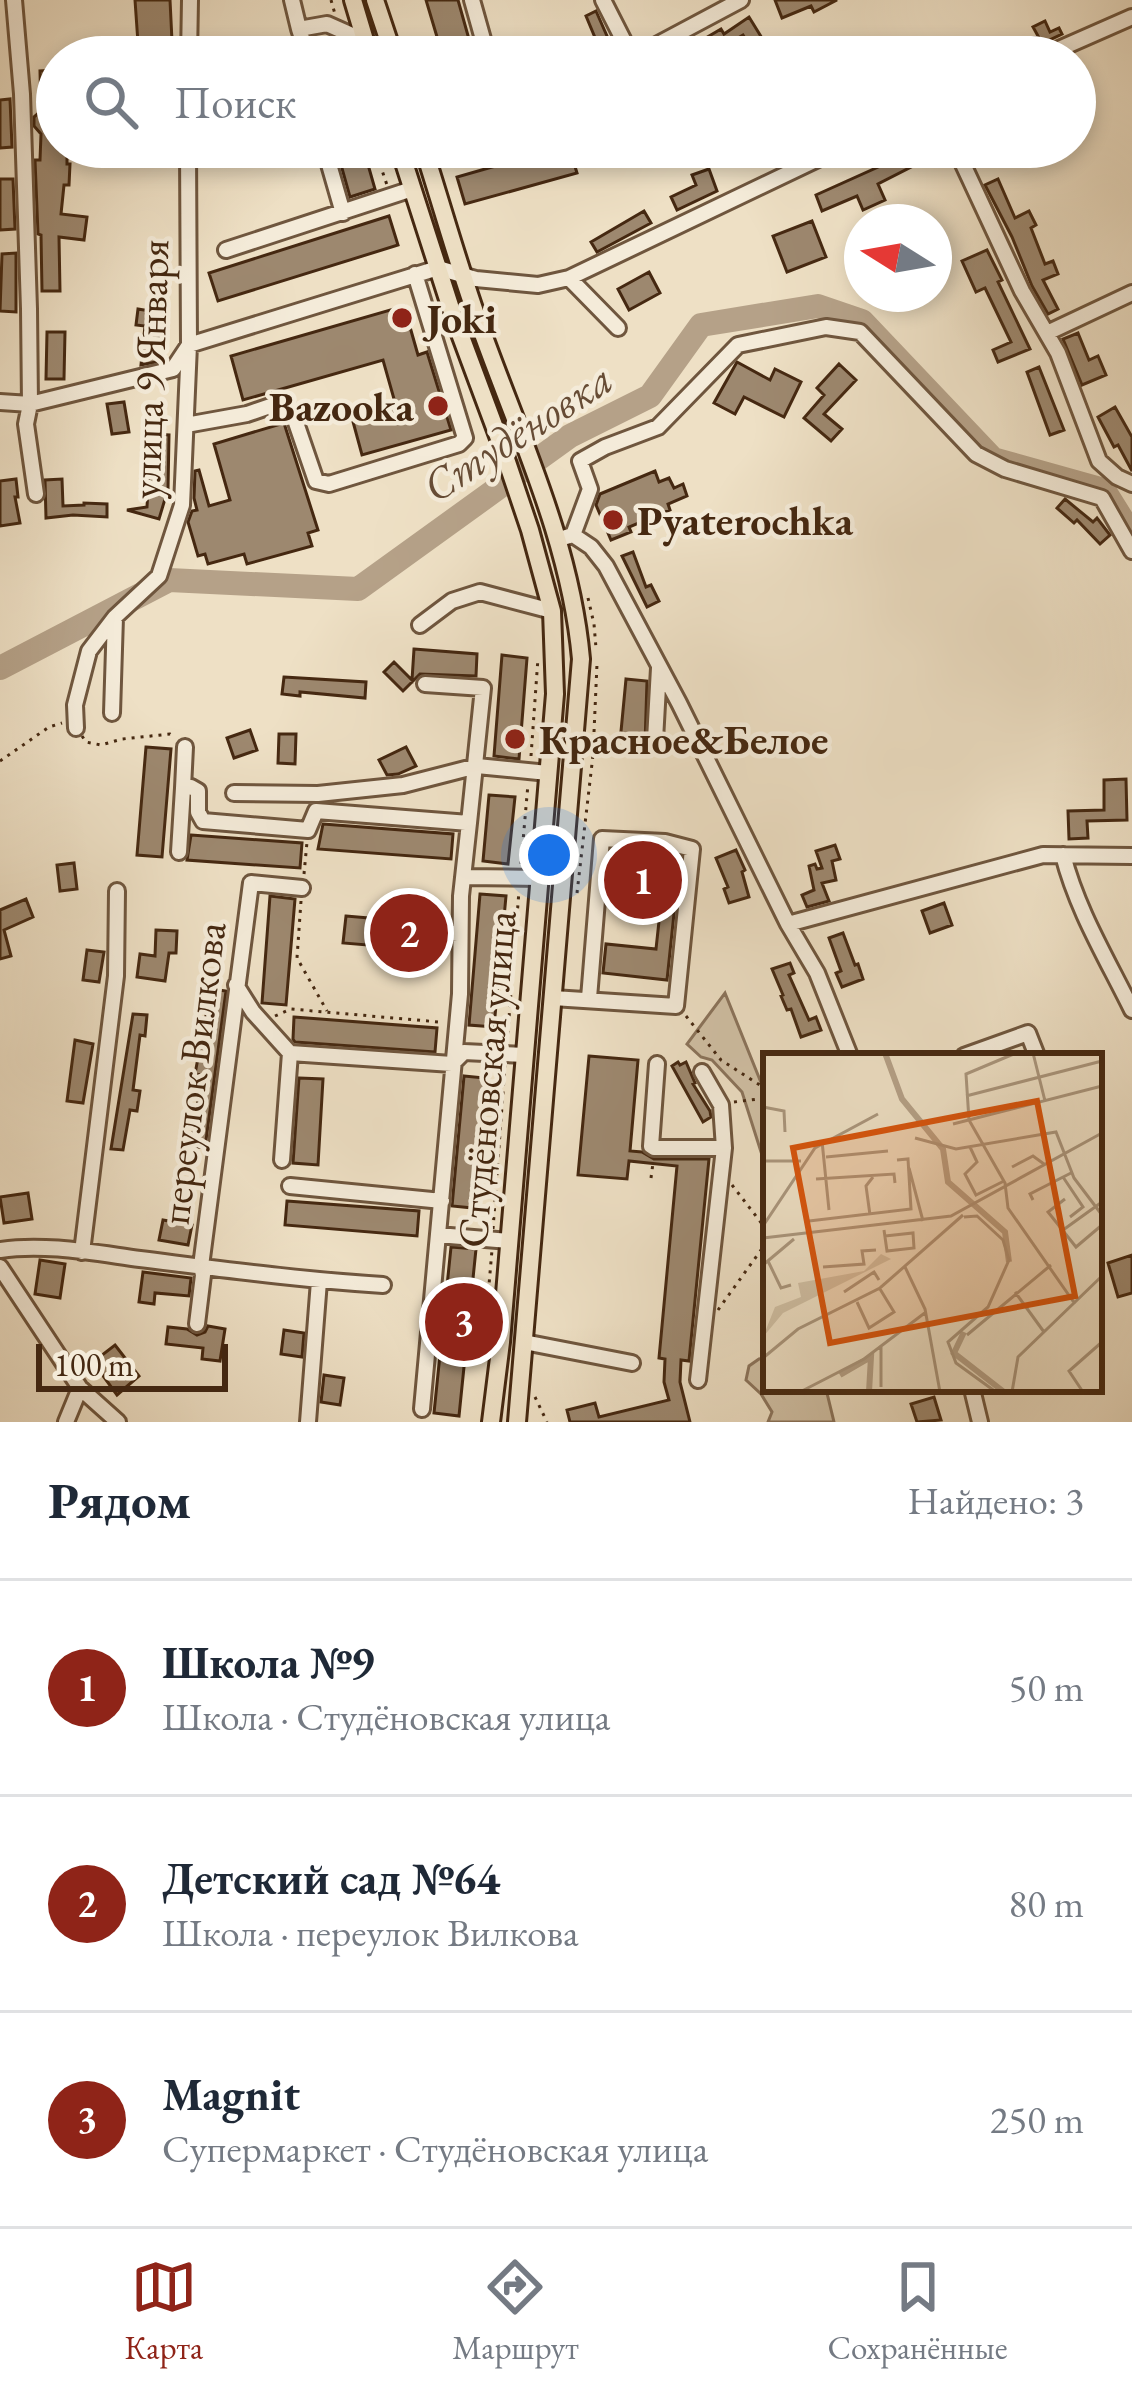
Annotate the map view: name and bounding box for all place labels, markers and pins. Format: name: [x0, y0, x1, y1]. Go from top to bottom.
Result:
place label: Joki: [422, 291, 497, 346]
marker: Joki: [389, 305, 415, 331]
place label: Bazooka: [269, 379, 415, 434]
marker: Bazooka: [425, 393, 451, 419]
place label: Pyaterochka: [637, 493, 854, 548]
marker: Pyaterochka: [600, 507, 626, 533]
place label: Красное&Белое: [539, 712, 828, 767]
marker: Красное&Белое: [502, 726, 528, 752]
pin: 1: [604, 835, 682, 925]
pin: 2: [370, 888, 448, 978]
pin: 3: [425, 1277, 503, 1367]

